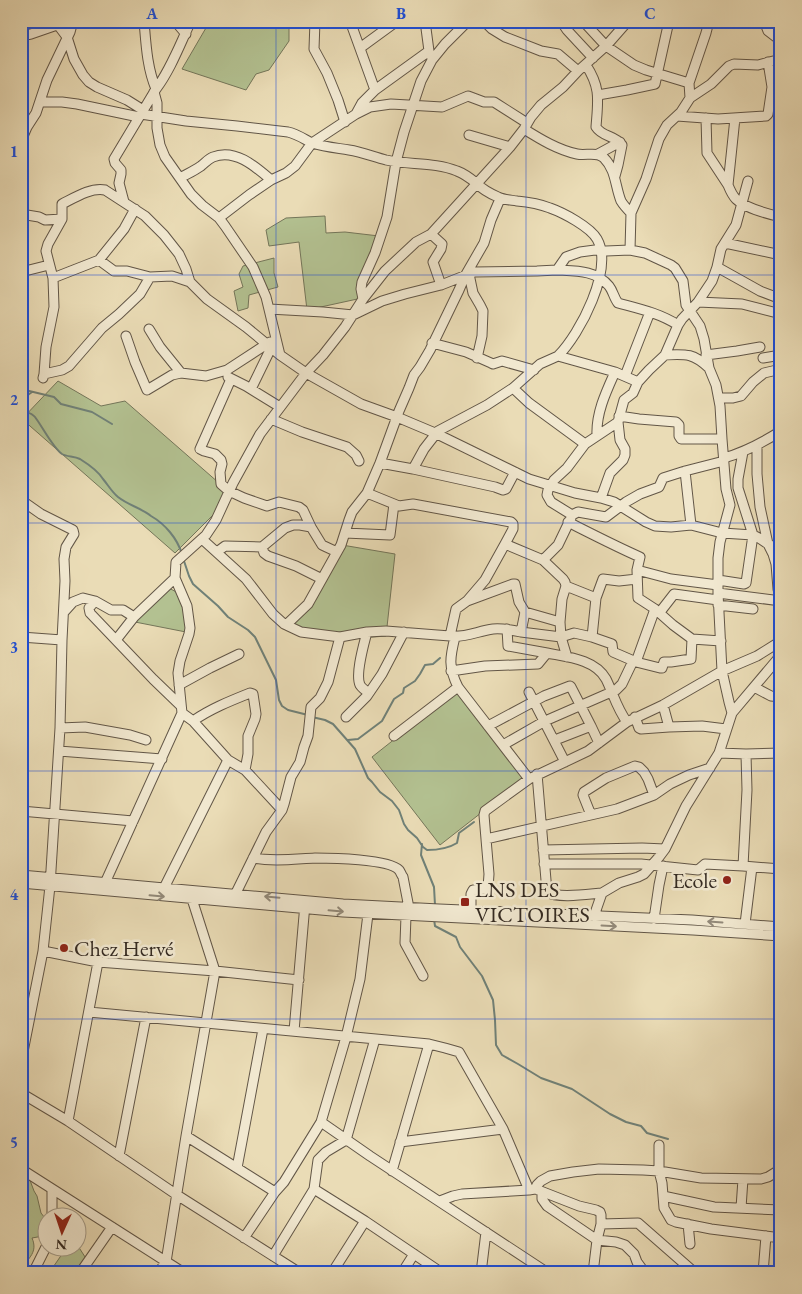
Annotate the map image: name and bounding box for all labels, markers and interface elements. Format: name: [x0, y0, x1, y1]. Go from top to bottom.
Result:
text: A: [145, 3, 158, 24]
text: B: [396, 3, 406, 24]
text: C: [644, 3, 656, 24]
text: 1: [10, 141, 18, 162]
text: 2: [10, 389, 19, 410]
text: 3: [10, 637, 18, 658]
place label: Ecole: [672, 866, 717, 895]
marker: Ecole: [721, 874, 733, 886]
place label: LNS DES VICTOIRES: [475, 875, 590, 929]
text: 4: [10, 884, 19, 905]
one-way arrow: [149, 891, 165, 900]
one-way arrow: [265, 892, 281, 902]
marker: LNS DES VICTOIRES: [459, 896, 471, 908]
one-way arrow: [328, 906, 344, 916]
one-way arrow: [707, 918, 723, 927]
one-way arrow: [601, 922, 617, 931]
place label: Chez Hervé: [74, 934, 174, 963]
marker: Chez Hervé: [58, 942, 70, 954]
text: 5: [10, 1132, 18, 1153]
north arrow: [38, 1206, 88, 1256]
text: N: [55, 1236, 67, 1254]

